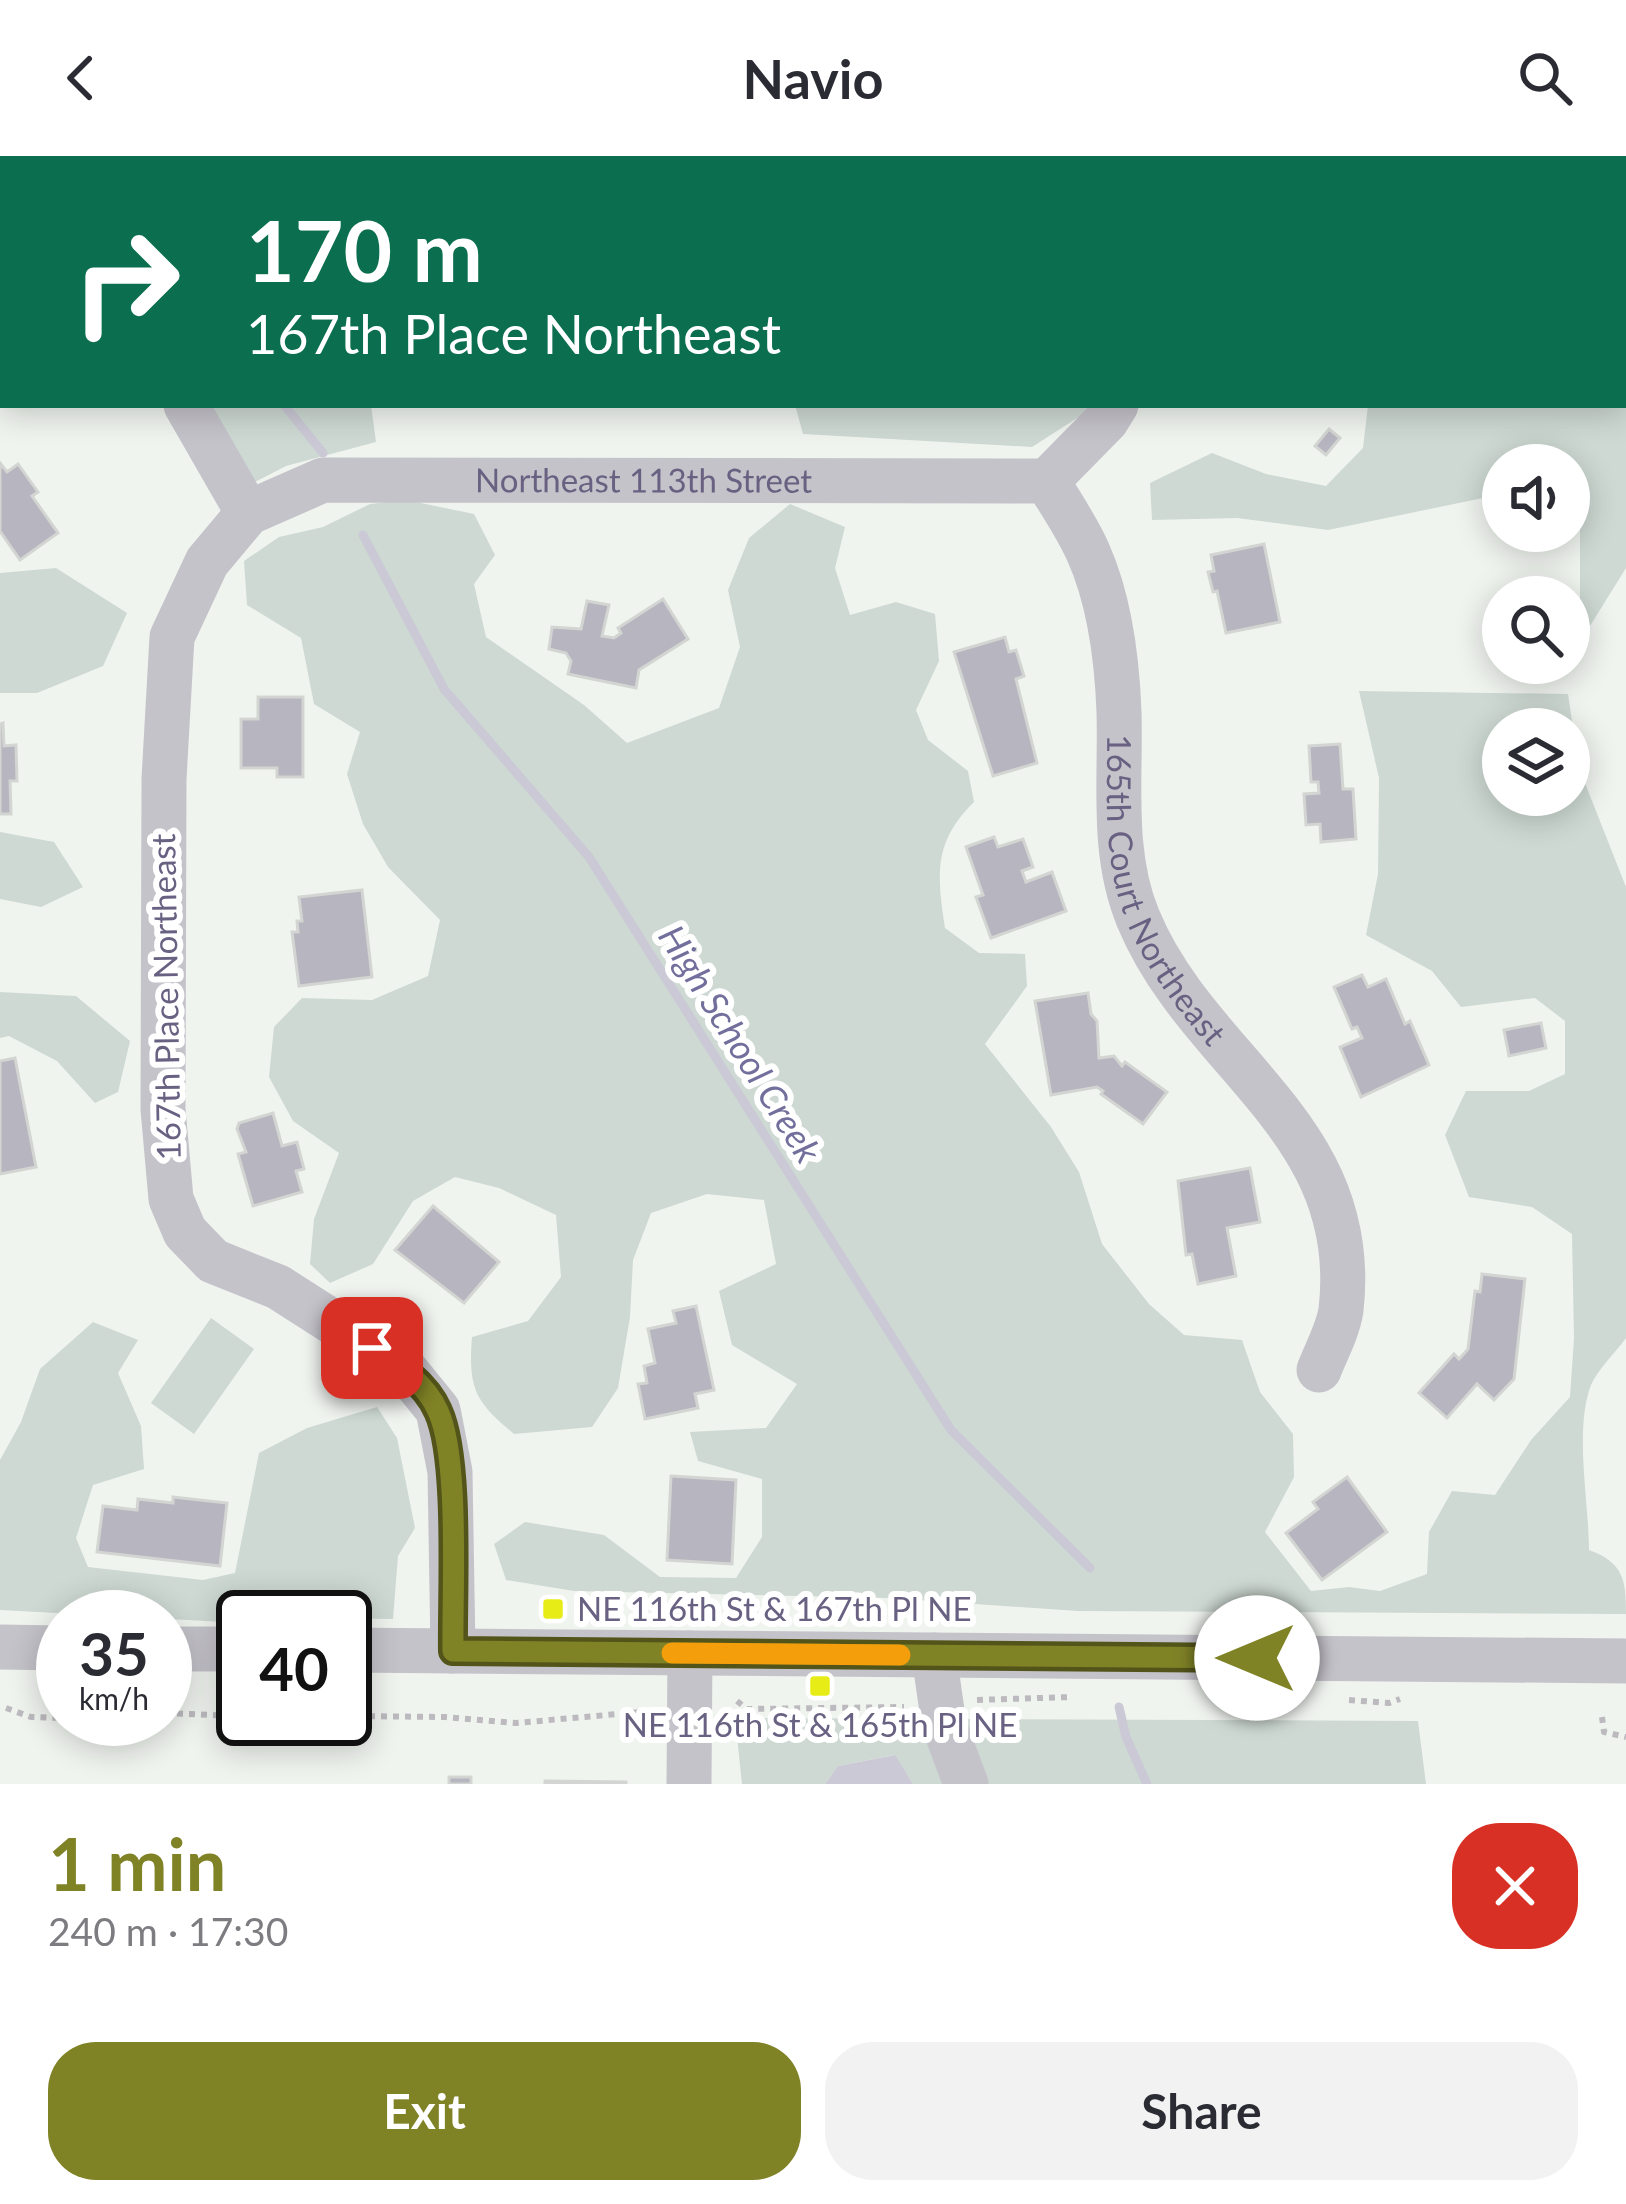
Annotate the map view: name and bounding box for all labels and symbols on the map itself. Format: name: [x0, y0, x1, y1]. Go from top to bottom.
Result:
street label: Northeast 113th Street: [475, 459, 812, 500]
street label: 165th Court Northeast: [1100, 734, 1235, 1053]
street label: 167th Place Northeast: [142, 833, 188, 1161]
water label: High School Creek: [650, 917, 832, 1171]
pin: [321, 1297, 423, 1399]
place label: NE 116th St & 167th Pl NE: [577, 1588, 972, 1628]
speed limit sign: 40: [216, 1590, 372, 1746]
position arrow: [1194, 1595, 1320, 1721]
marker: NE 116th St & 167th Pl NE: [540, 1596, 566, 1622]
marker: NE 116th St & 165th Pl NE: [807, 1673, 833, 1699]
place label: NE 116th St & 165th Pl NE: [623, 1704, 1017, 1744]

